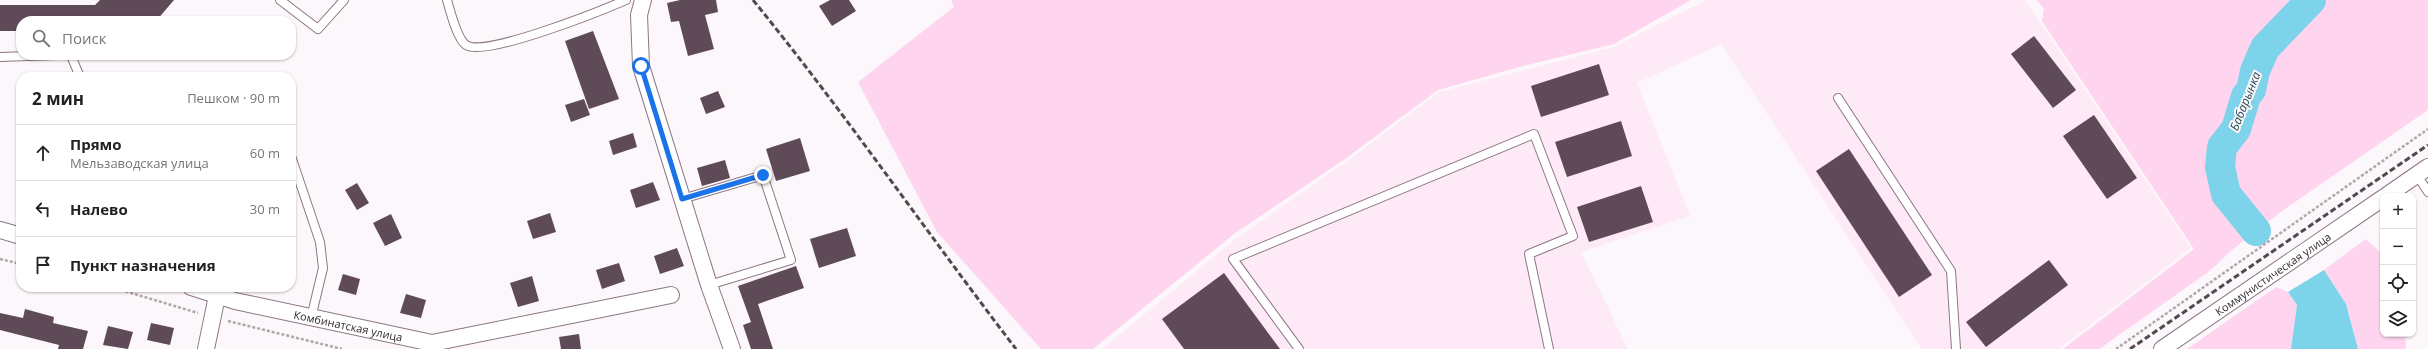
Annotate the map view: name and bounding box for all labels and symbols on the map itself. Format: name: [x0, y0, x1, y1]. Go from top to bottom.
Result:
route start: [632, 57, 650, 75]
water label: Бабарынка: [2225, 69, 2265, 133]
route end: [754, 166, 772, 184]
street label: Коммунистическая улица: [2212, 229, 2334, 318]
street label: Комбинатская улица: [292, 306, 404, 344]

